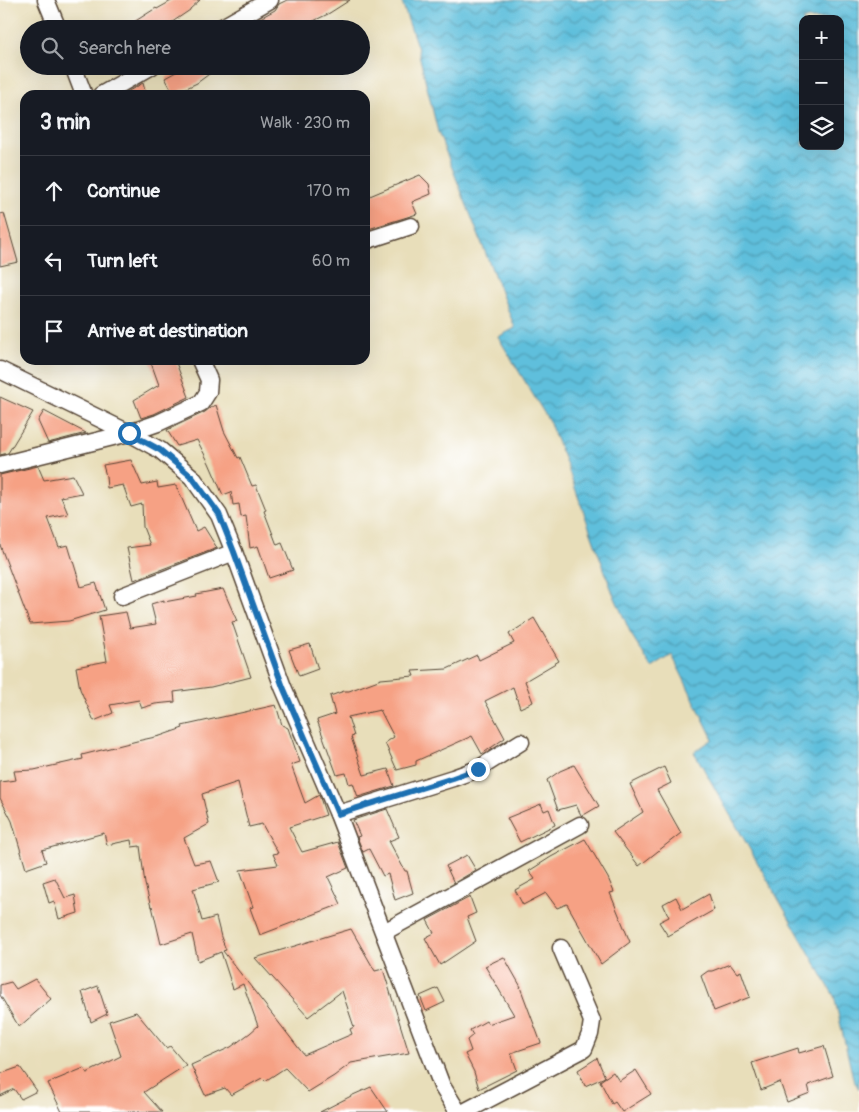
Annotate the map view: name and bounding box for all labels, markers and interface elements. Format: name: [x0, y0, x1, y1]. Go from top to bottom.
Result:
map controls: [799, 15, 844, 150]
button: +: [799, 15, 844, 60]
search box: [20, 20, 370, 75]
icon: search: [38, 34, 66, 62]
text: Search here: [78, 36, 171, 60]
button: −: [799, 60, 844, 105]
button: layers: [799, 105, 844, 150]
text: 3 min: [40, 109, 90, 136]
text: Walk · 230 m: [260, 113, 350, 133]
icon: ahead: [40, 177, 68, 205]
text: Continue: [87, 179, 160, 203]
text: 170 m: [307, 181, 350, 201]
icon: left: [40, 247, 68, 275]
text: Turn left: [87, 249, 157, 273]
text: 60 m: [312, 251, 350, 271]
icon: arrive: [40, 317, 68, 345]
text: Arrive at destination: [87, 319, 248, 343]
route start: [118, 422, 141, 445]
route end: [467, 758, 490, 781]

